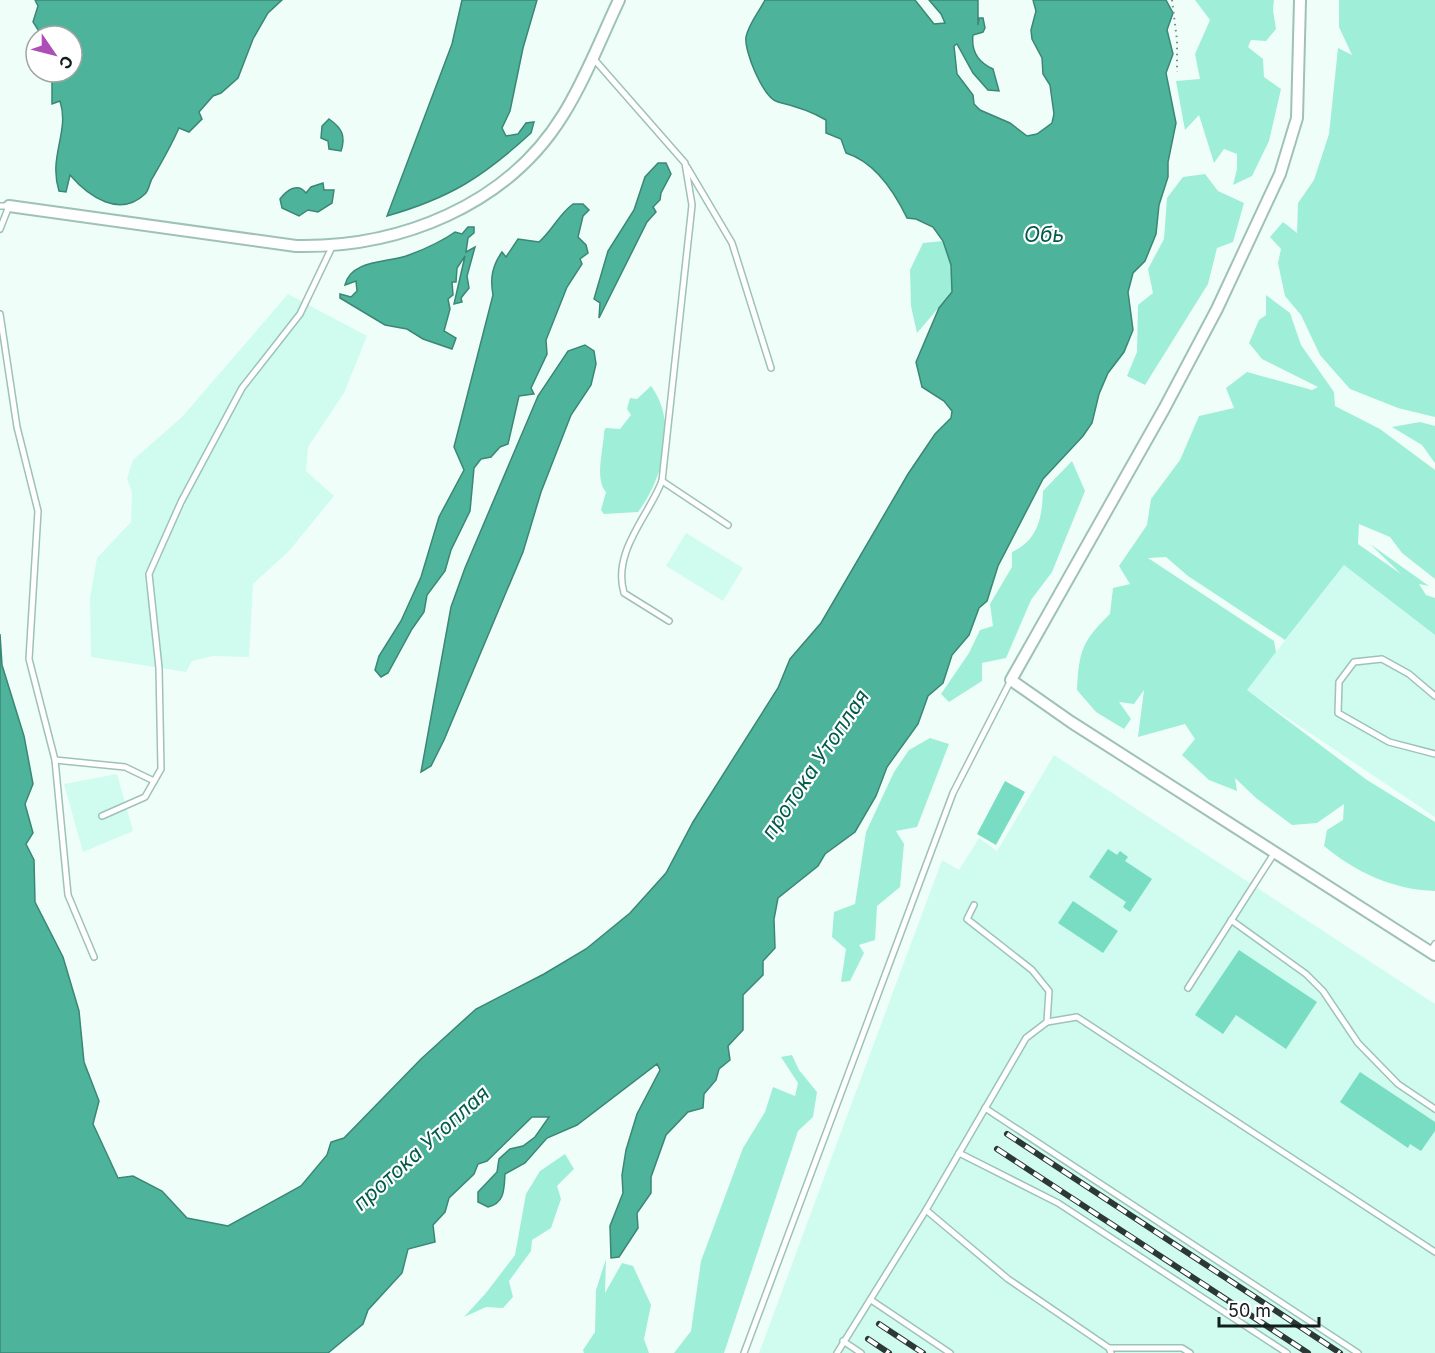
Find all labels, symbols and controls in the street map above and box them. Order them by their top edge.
north arrow [24,24,84,84]
text: С [55,52,78,73]
water label: Обь [1024,222,1064,247]
water label: протока Утоплая [756,685,874,843]
water label: протока Утоплая [348,1080,494,1216]
scale bar [1219,1290,1320,1328]
text: 50 m [1228,1300,1271,1321]

